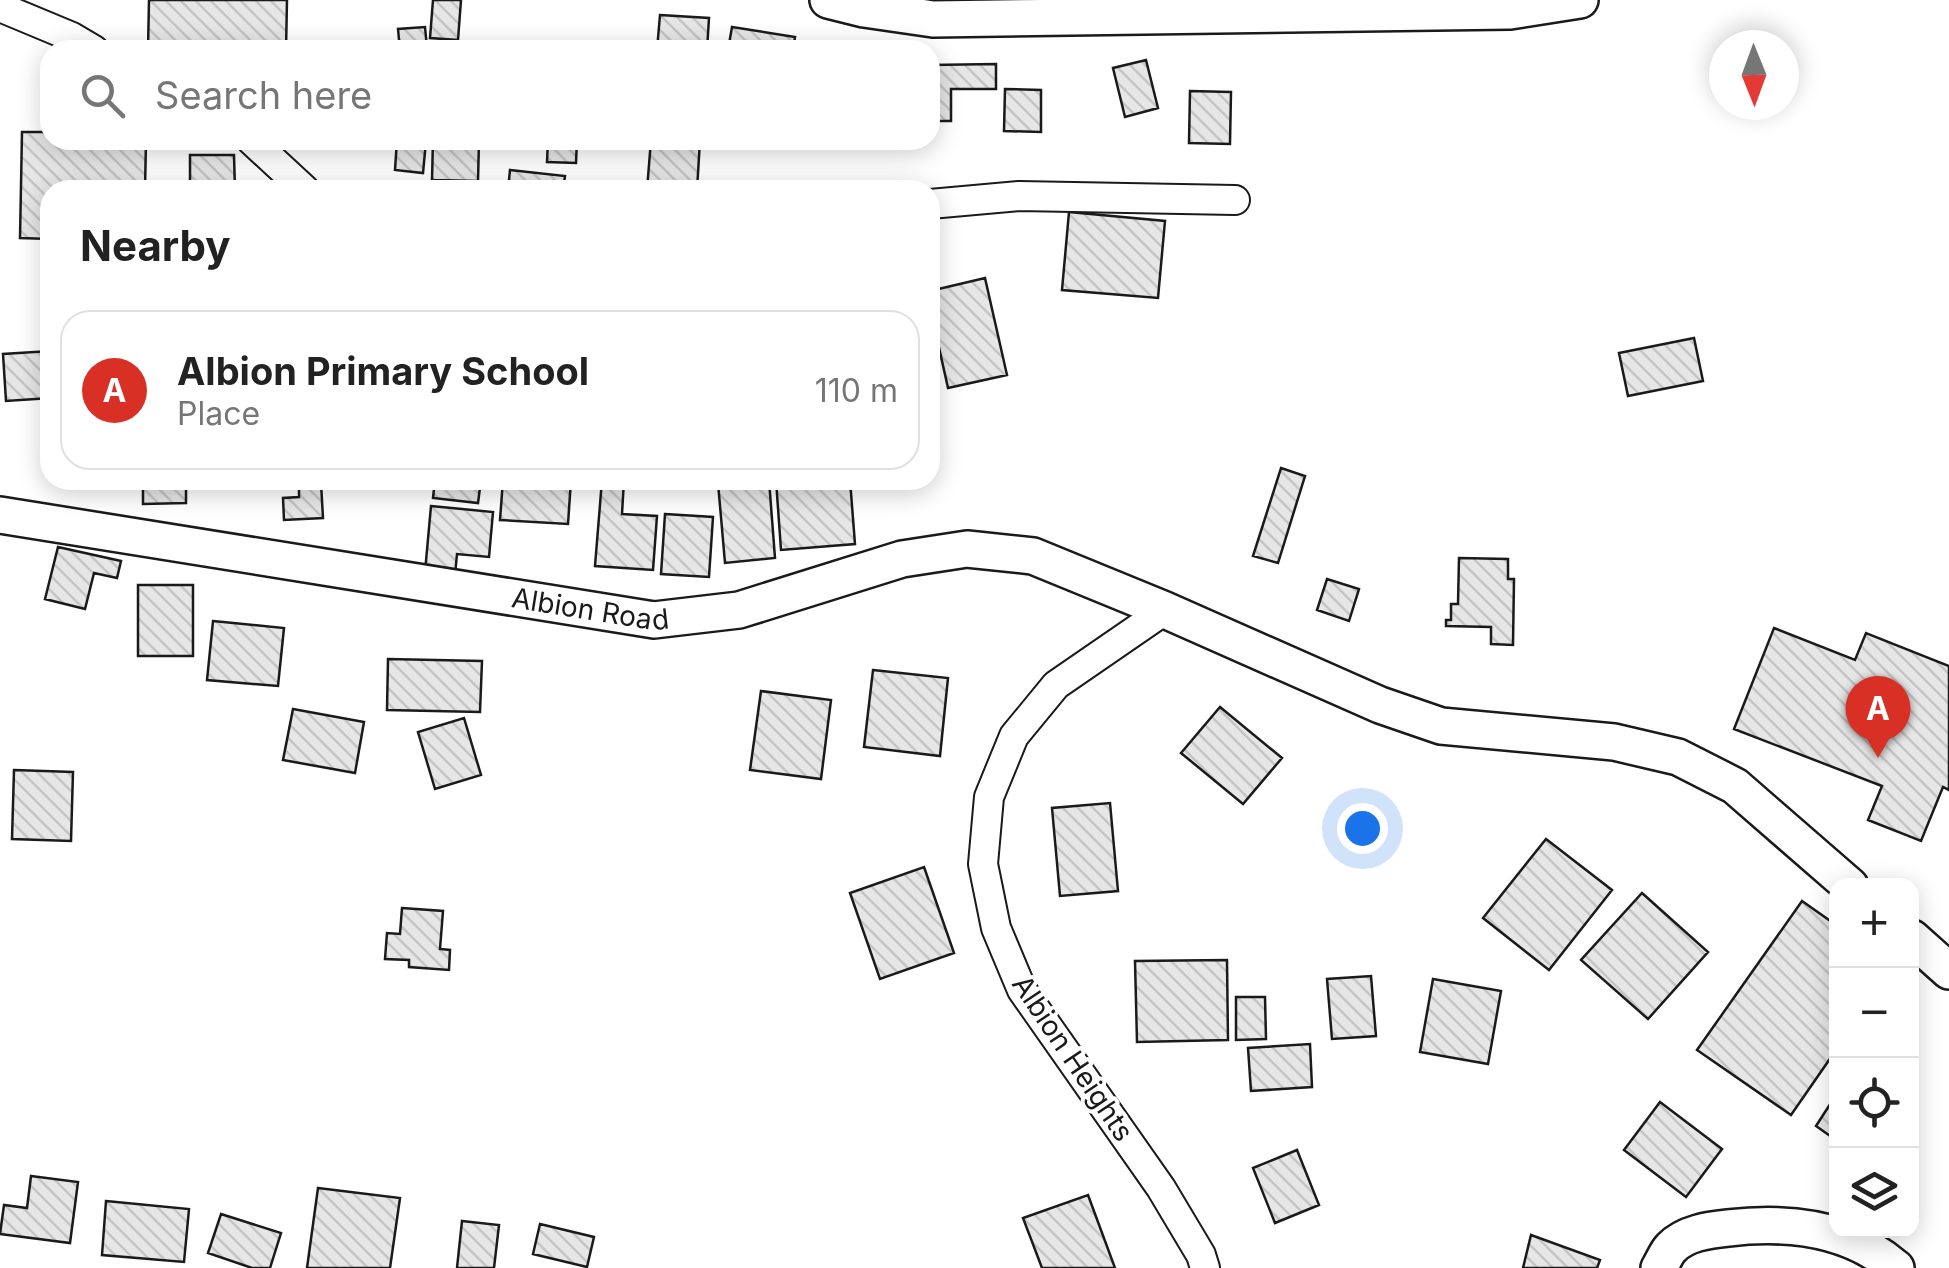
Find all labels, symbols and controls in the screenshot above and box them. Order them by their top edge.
north arrow [1709,30,1799,120]
search box [40,40,940,150]
icon: search [75,68,130,123]
text: Search here [155,72,372,118]
text: Nearby [80,220,231,271]
text: Albion Primary School [177,348,589,394]
text: A [103,371,126,410]
text: 110 m [815,371,898,410]
text: Place [177,394,260,433]
street label: Albion Road [509,580,671,637]
pin: A [1846,676,1910,758]
your location [1337,803,1388,854]
map controls [1829,878,1919,1238]
button: + [1829,878,1919,968]
button: − [1829,968,1919,1058]
street label: Albion Heights [1005,969,1141,1147]
button: locate [1829,1058,1919,1148]
button: layers [1829,1148,1919,1238]

